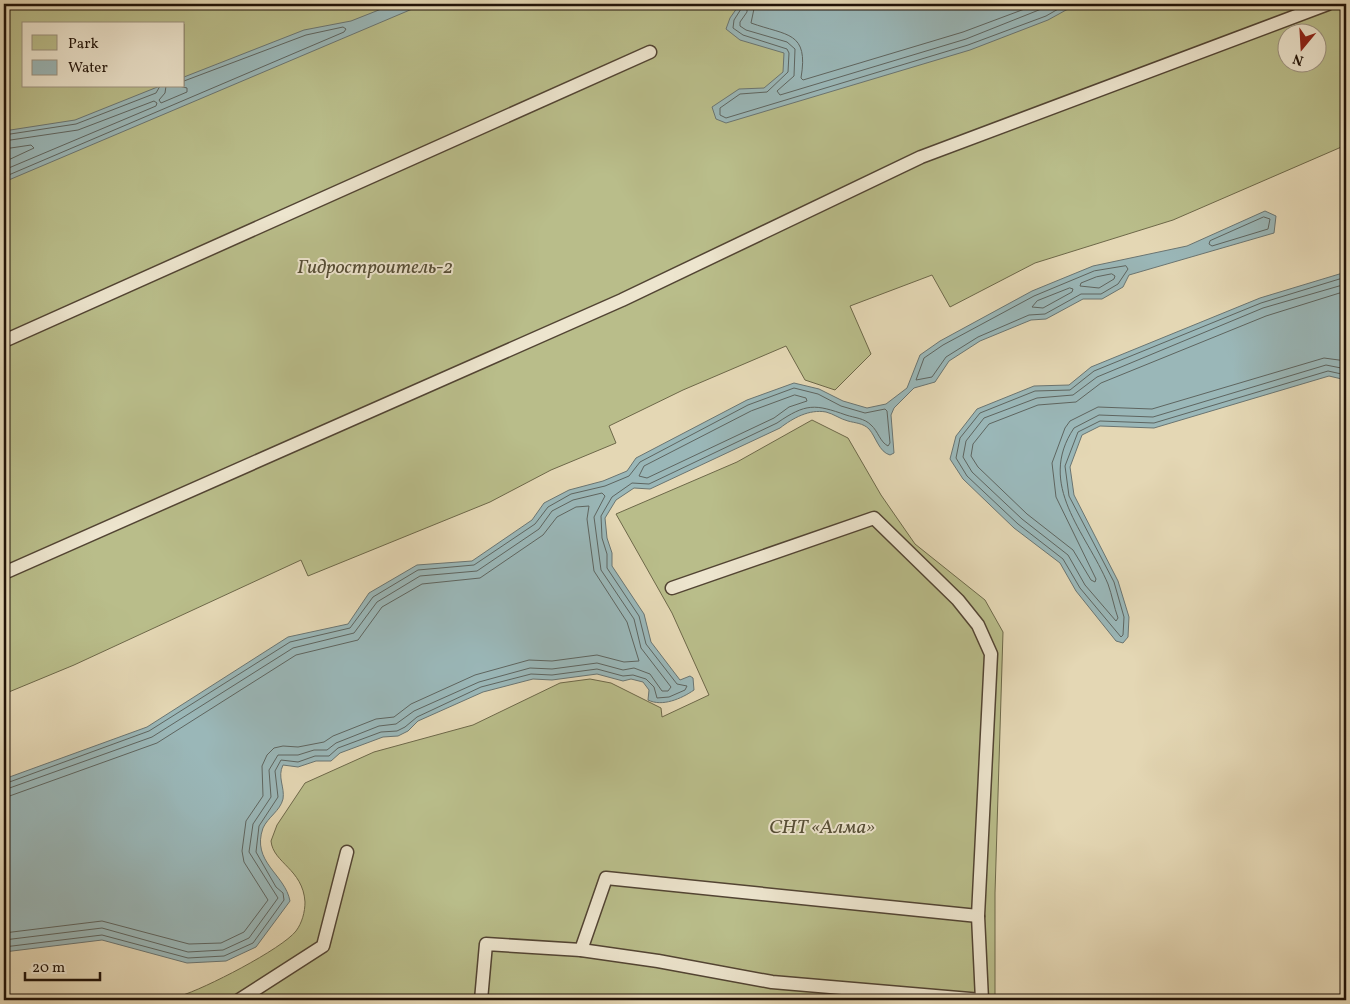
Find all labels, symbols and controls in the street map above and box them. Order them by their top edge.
legend [22,22,185,88]
north arrow [1278,22,1328,72]
text: Park [68,34,99,55]
text: N [1291,48,1306,70]
text: Water [68,58,108,79]
park label: Гидростроитель-2 [297,254,453,282]
park label: СНТ «Алма» [769,814,875,842]
scale bar [25,949,100,981]
text: 20 m [32,958,65,979]

